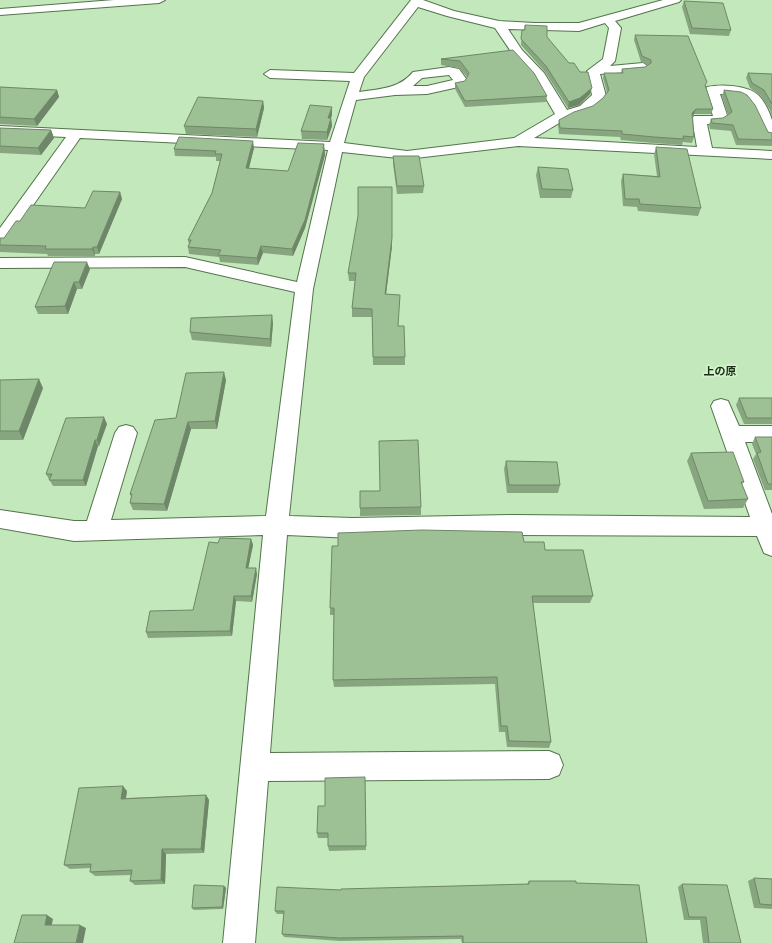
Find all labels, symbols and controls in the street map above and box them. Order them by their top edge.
district label: 上の原 [704,365,737,378]

